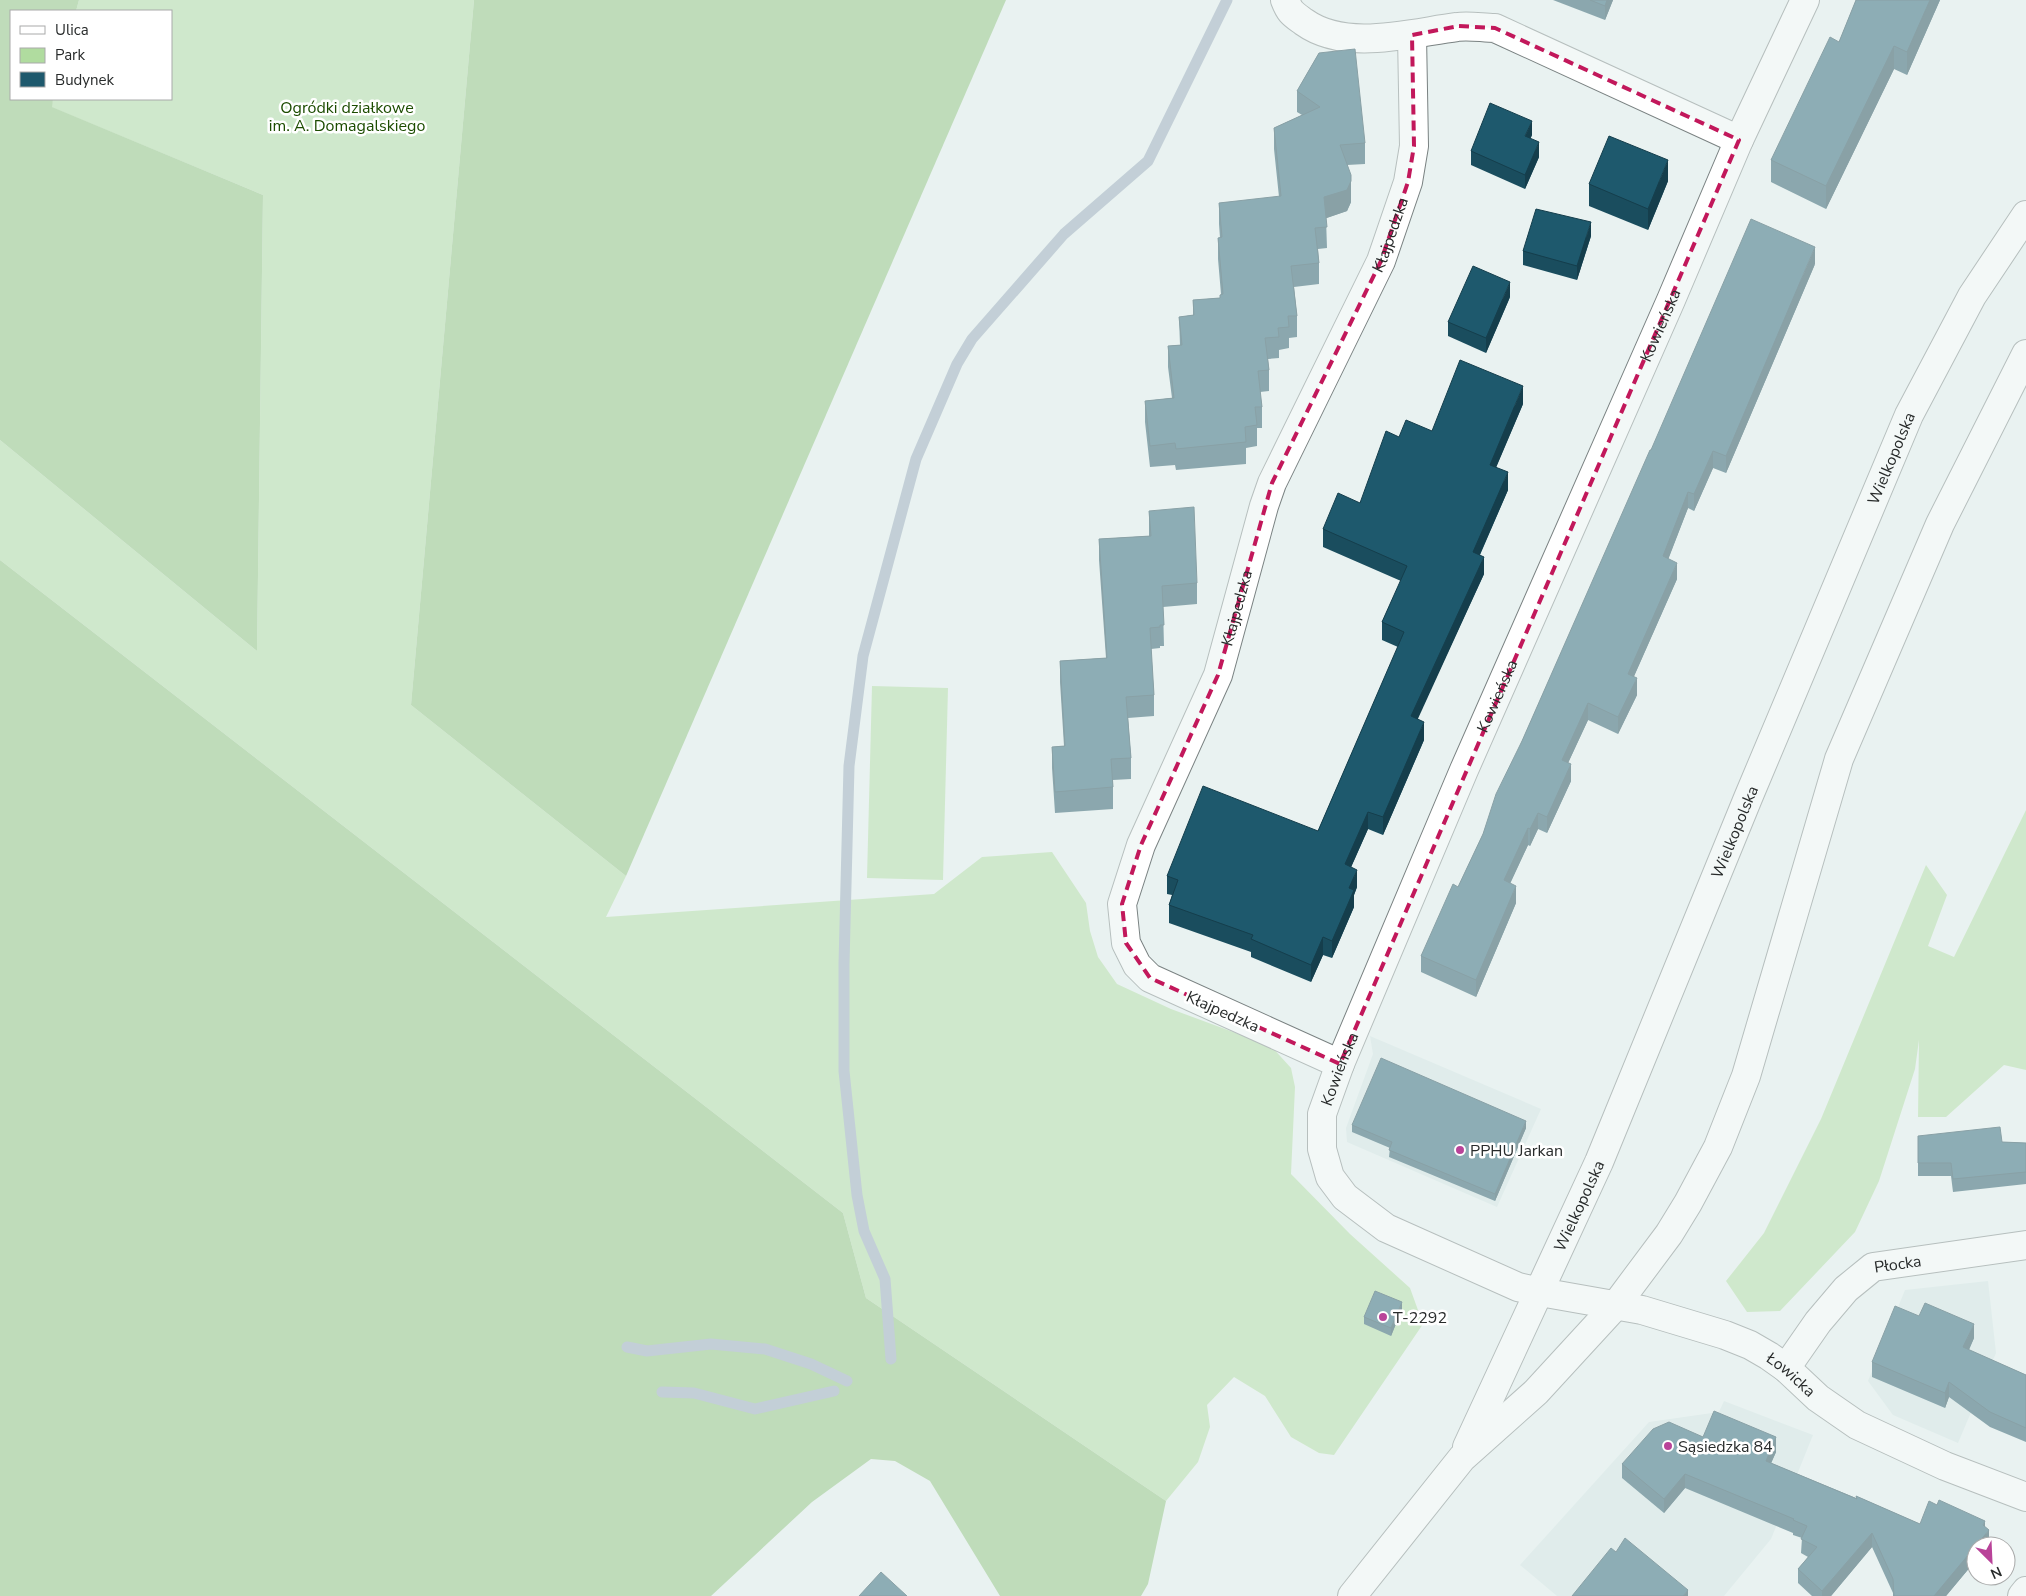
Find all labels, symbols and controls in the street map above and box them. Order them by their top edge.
legend [10,10,172,100]
text: Ulica [55,20,89,40]
text: Park [55,45,85,65]
text: Budynek [55,70,115,90]
park label: Ogródki działkowe im. A. Domagalskiego [269,97,425,137]
street label: Kłajpedzka [1367,195,1414,276]
street label: Kowieńska [1635,286,1686,365]
street label: Wielkopolska [1863,409,1921,508]
street label: Kłajpedzka [1216,568,1258,649]
street label: Kowieńska [1472,656,1523,736]
street label: Wielkopolska [1706,782,1764,882]
street label: Kłajpedzka [1183,986,1263,1038]
street label: Kowieńska [1316,1029,1364,1109]
place label: PPHU Jarkan [1470,1140,1563,1162]
marker: PPHU Jarkan [1454,1144,1466,1156]
street label: Wielkopolska [1549,1157,1610,1255]
street label: Płocka [1873,1250,1923,1279]
place label: T-2292 [1393,1307,1447,1329]
marker: T-2292 [1377,1311,1389,1323]
street label: Łowicka [1761,1347,1820,1402]
place label: Sąsiedzka 84 [1678,1436,1773,1458]
marker: Sąsiedzka 84 [1662,1440,1674,1452]
north arrow [1966,1536,2016,1586]
text: N [1987,1562,2005,1583]

